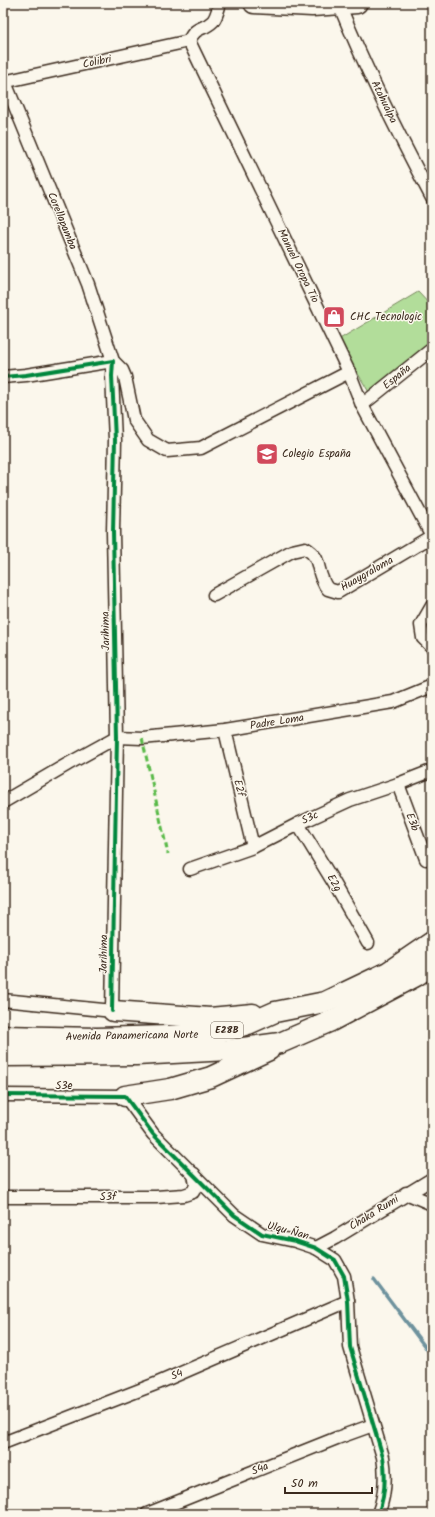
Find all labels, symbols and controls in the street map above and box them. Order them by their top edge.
street label: Colibri [81,50,113,74]
street label: Atahualpa [366,78,402,126]
street label: Corellapamba [42,189,82,253]
street label: Manuel Oropa Tio [272,226,324,306]
shop icon: CHC Tecnologic [321,304,347,330]
place label: CHC Tecnologic [350,308,422,326]
street label: España [379,360,415,394]
school or university icon: Colegio España [254,441,280,467]
place label: Colegio España [282,445,351,463]
street label: Huaygraloma [337,552,397,596]
street label: Jarihima [97,611,115,651]
street label: Padre Loma [249,709,305,735]
street label: E2f [228,778,250,800]
street label: S3c [298,806,322,830]
street label: E3b [400,810,424,834]
street label: E2g [322,871,346,895]
street label: Jarihima [95,934,113,974]
road number: E28B [211,1022,243,1038]
street label: Avenida Panamericana Norte [66,1026,199,1046]
street label: S3e [55,1077,73,1095]
street label: S3f [100,1188,118,1206]
street label: Chaka Rumi [346,1190,403,1235]
street label: Ulqu Ñan [265,1217,311,1245]
street label: S4 [168,1364,186,1386]
street label: S4a [249,1457,271,1481]
scale bar [285,1469,372,1495]
text: 50 m [291,1474,318,1493]

